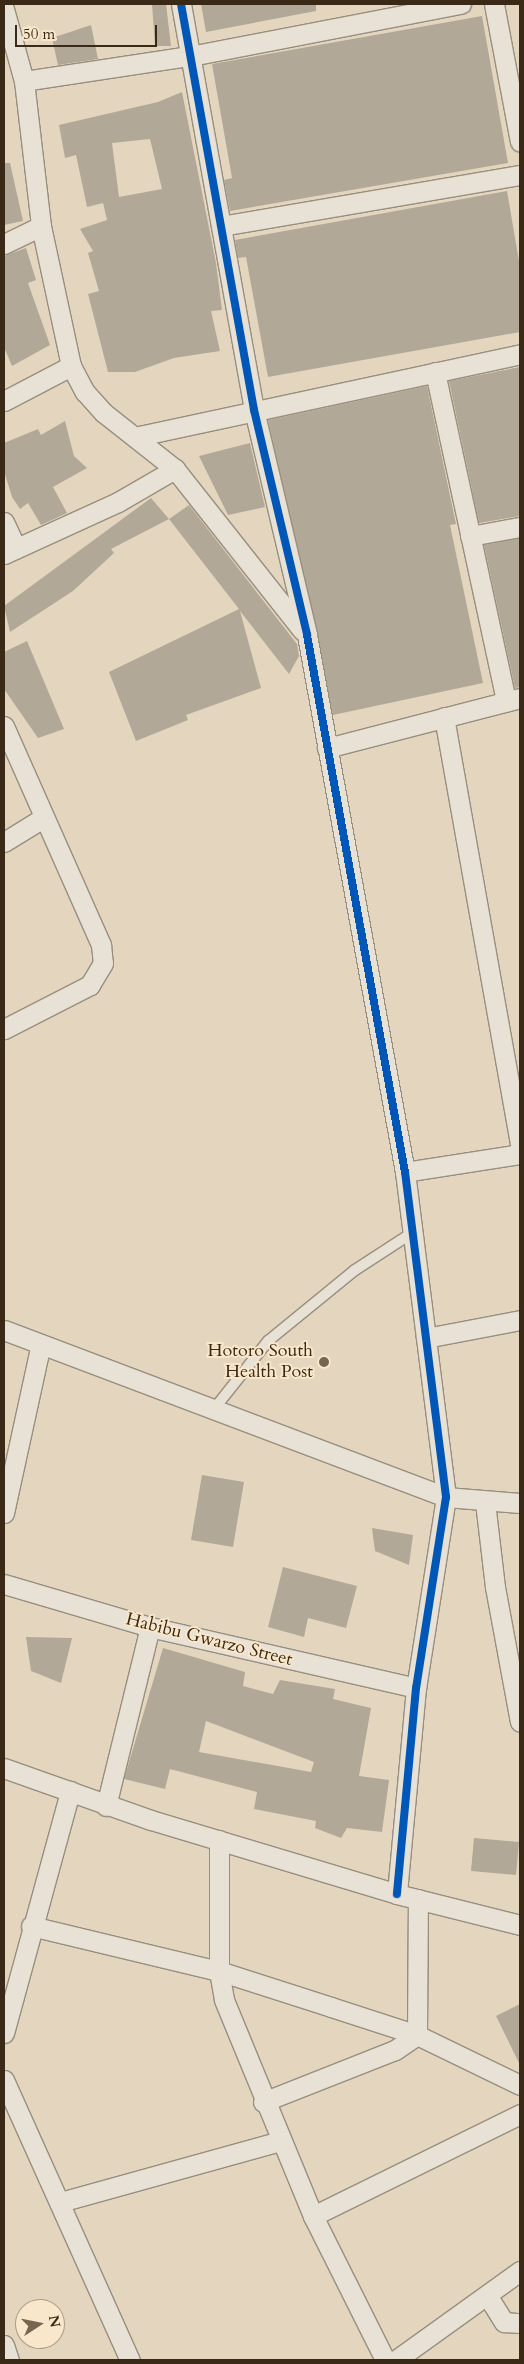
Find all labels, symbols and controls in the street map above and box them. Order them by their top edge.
scale bar [18,15,160,47]
text: 50 m [23,24,55,44]
place label: Hotoro South Health Post [207,1341,313,1384]
marker: Hotoro South Health Post [317,1355,331,1369]
street label: Habibu Gwarzo Street [123,1609,295,1671]
north arrow [15,2299,65,2349]
text: N [44,2313,65,2329]

